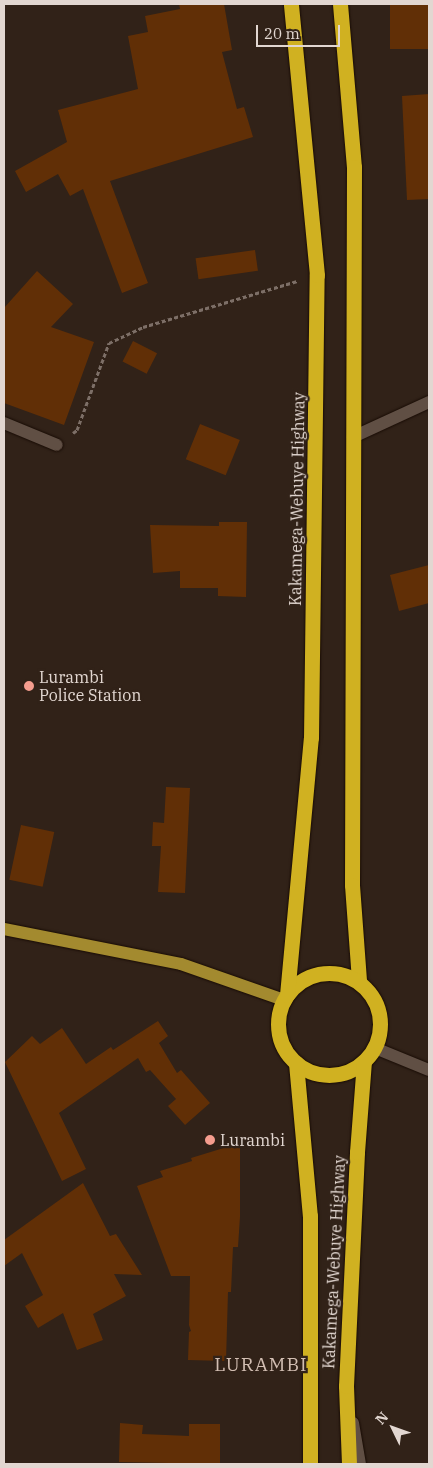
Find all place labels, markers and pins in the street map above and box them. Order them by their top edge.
place label: Lurambi Police Station [39,667,141,705]
marker: Lurambi Police Station [23,680,35,692]
place label: Lurambi [220,1130,285,1150]
marker: Lurambi [204,1134,216,1146]

